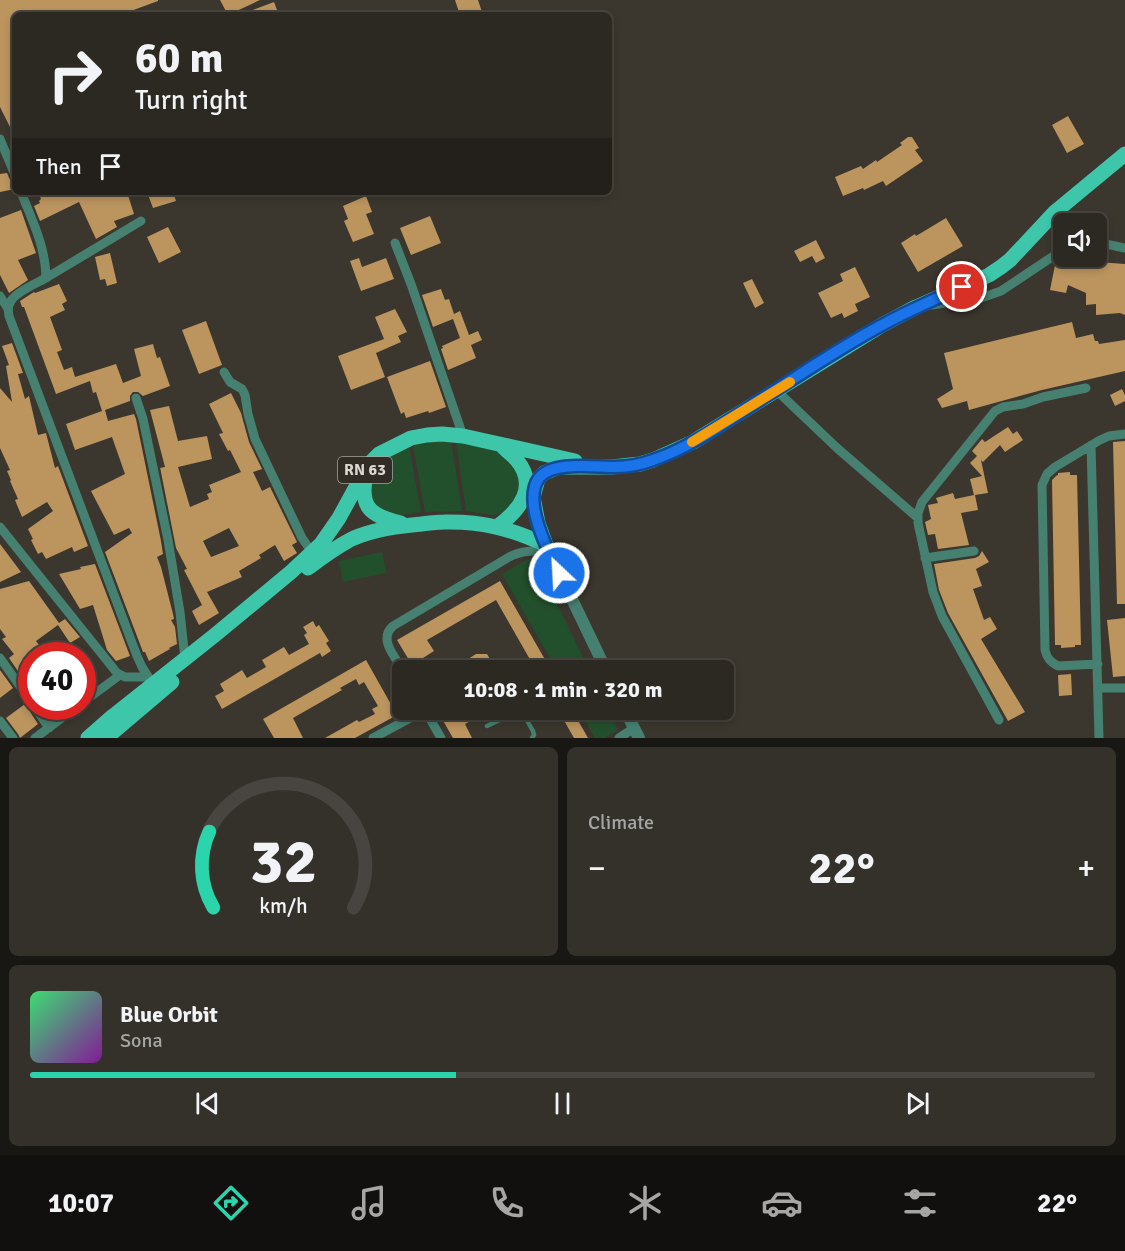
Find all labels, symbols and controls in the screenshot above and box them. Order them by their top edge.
text: 60 m [135,33,224,84]
icon: right [36,36,114,114]
text: Turn right [135,84,248,117]
icon: arrive [94,150,127,183]
text: Then [36,153,82,180]
map controls [1053,213,1107,267]
button: sound [1053,213,1107,267]
pin [936,261,987,312]
icon: arrive [945,270,978,303]
road number: RN 63 [338,457,392,483]
position arrow [527,541,591,605]
speed limit sign: 40 [18,642,96,720]
text: 10:08 · 1 min · 320 m [463,676,663,703]
text: Climate [588,810,654,835]
text: 32 [250,823,317,900]
text: 22° [808,841,875,896]
text: − [588,848,606,889]
text: + [1077,848,1095,889]
text: km/h [259,894,308,920]
text: Blue Orbit [120,1001,218,1028]
text: Sona [120,1028,163,1053]
icon: previous [191,1087,224,1120]
icon: pause [546,1087,579,1120]
icon: next [901,1087,934,1120]
icon: directions [210,1182,252,1224]
icon: music [348,1182,390,1224]
icon: phone [486,1182,528,1224]
icon: climate [624,1182,666,1224]
icon: car [761,1182,803,1224]
icon: filters [899,1182,941,1224]
text: 10:07 [48,1187,114,1220]
text: 22° [1037,1187,1077,1220]

